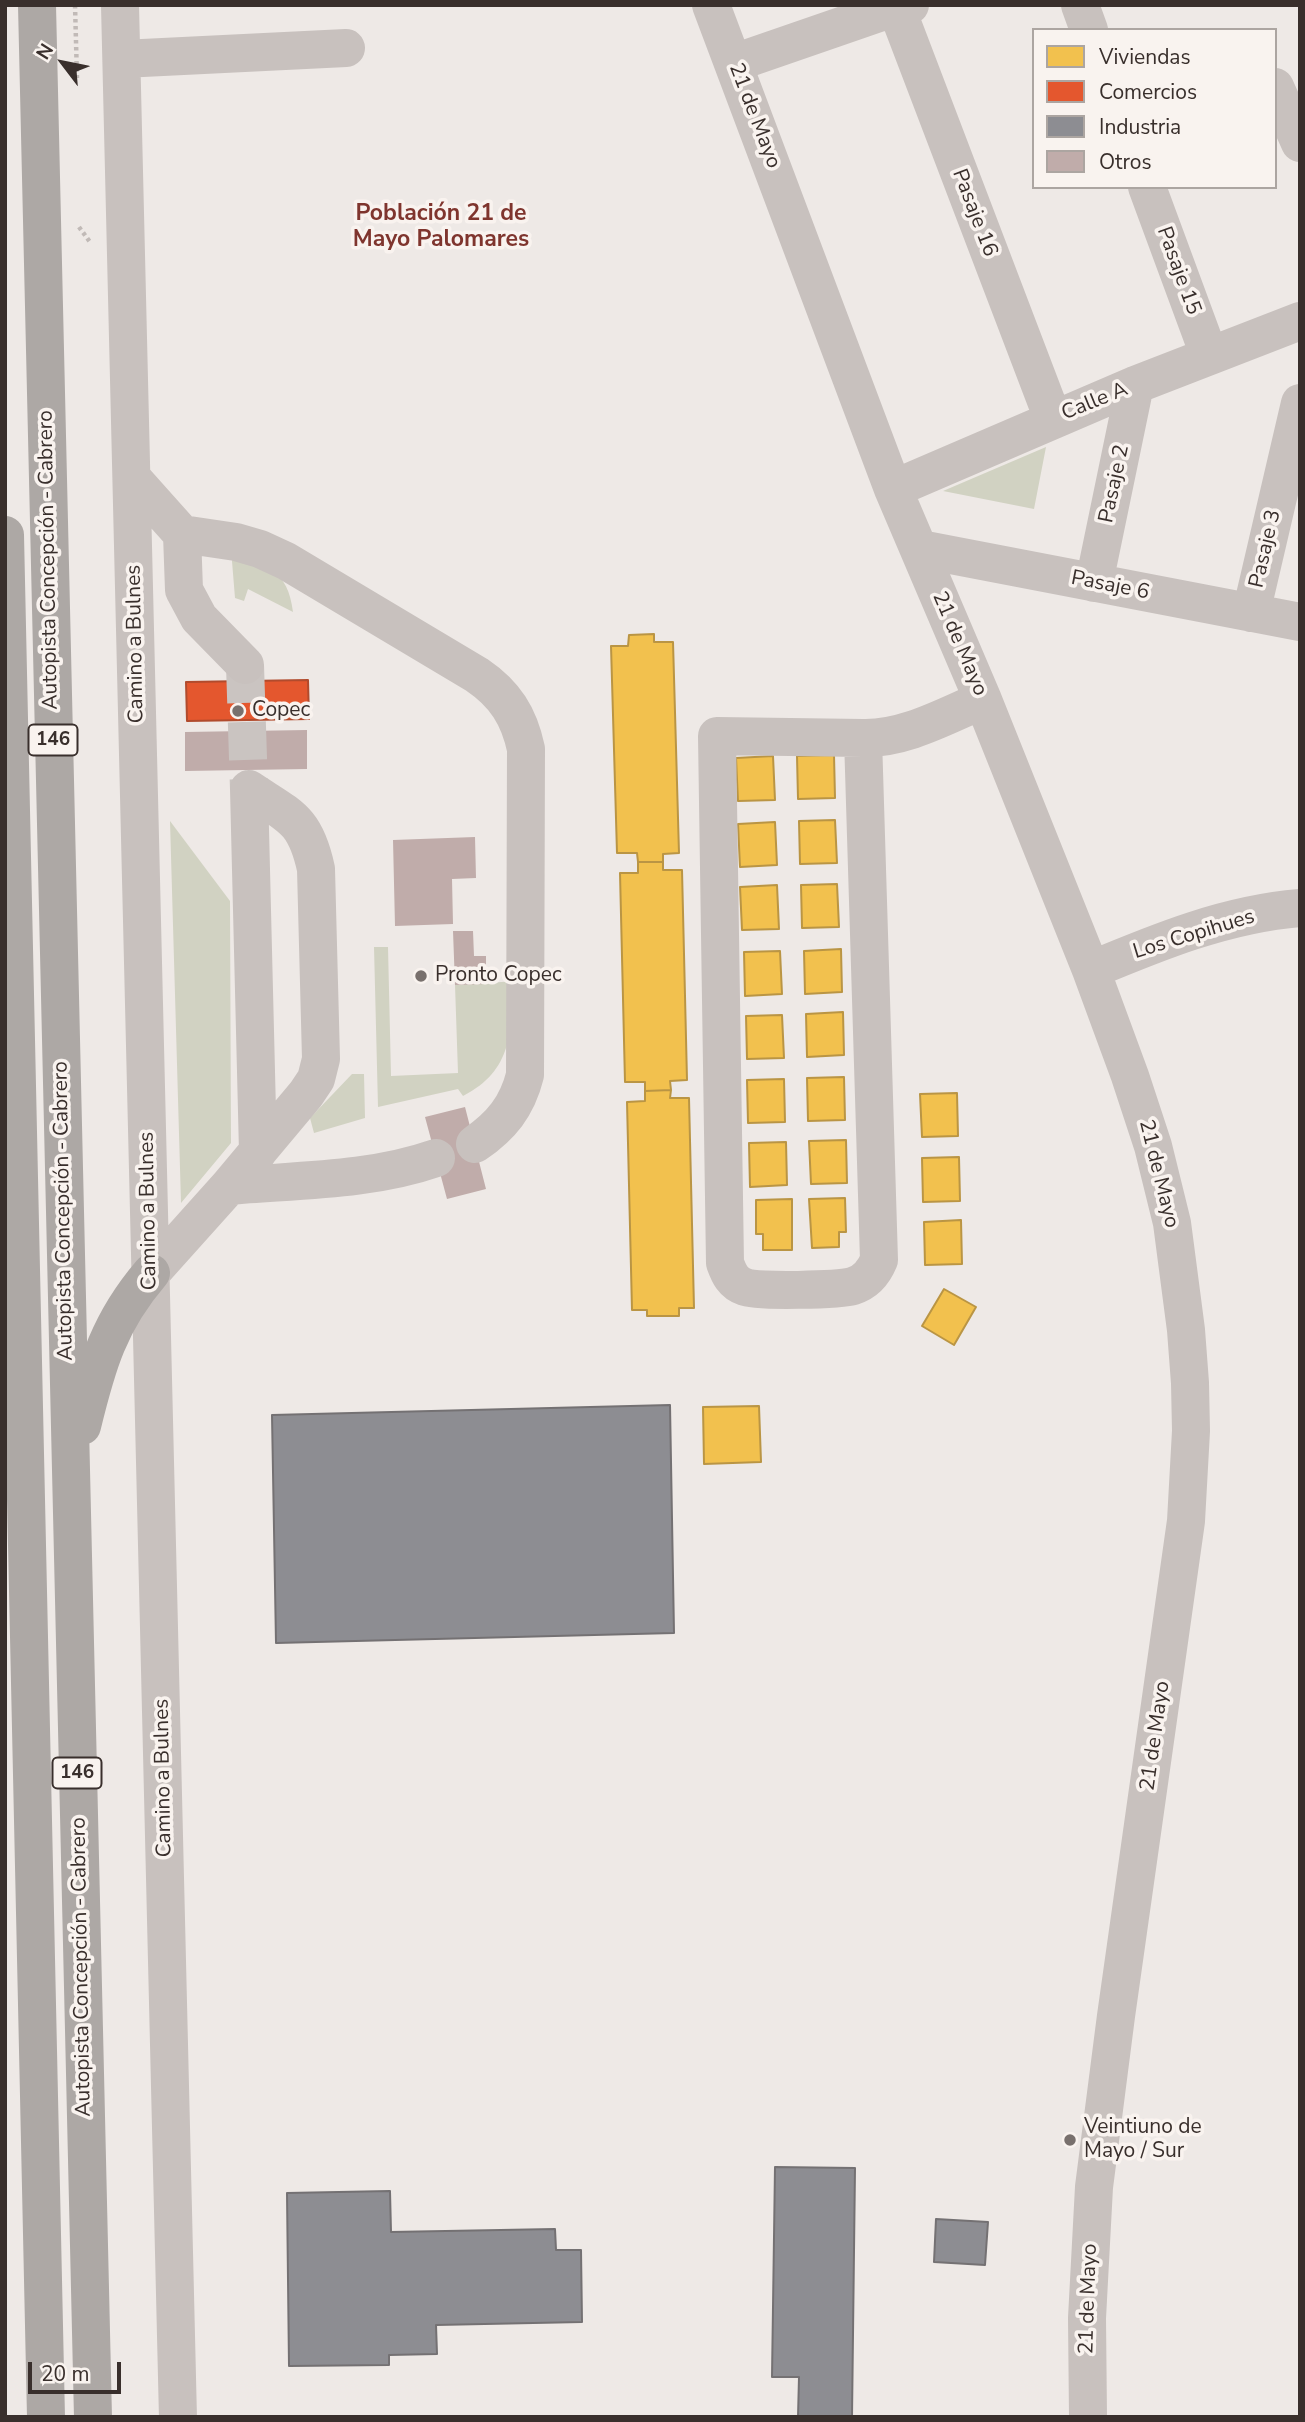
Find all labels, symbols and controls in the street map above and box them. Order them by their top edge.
north arrow [28,28,98,98]
legend [1032,28,1277,189]
text: N [30,39,60,65]
text: Viviendas [1099,43,1191,71]
street label: 21 de Mayo [722,60,786,172]
text: Comercios [1099,78,1197,106]
text: Industria [1099,113,1181,141]
text: Otros [1099,148,1152,176]
street label: Pasaje 16 [946,166,1002,260]
district label: Población 21 de Mayo Palomares [353,200,529,254]
street label: Pasaje 15 [1150,224,1206,318]
street label: Calle A [1058,377,1132,427]
street label: Autopista Concepción - Cabrero [34,410,64,710]
street label: Pasaje 2 [1094,443,1136,525]
street label: Pasaje 3 [1245,508,1287,590]
street label: Camino a Bulnes [122,564,150,724]
street label: Pasaje 6 [1069,566,1151,606]
street label: 21 de Mayo [926,588,992,700]
place label: Copec [252,698,310,724]
marker: Copec [230,703,246,719]
road number: 146 [28,724,78,755]
street label: Los Copihues [1130,905,1258,965]
place label: Pronto Copec [435,963,562,989]
marker: Pronto Copec [413,968,429,984]
street label: Autopista Concepción - Cabrero [49,1061,79,1361]
street label: 21 de Mayo [1132,1117,1184,1231]
street label: Camino a Bulnes [135,1131,163,1291]
street label: 21 de Mayo [1136,1679,1176,1793]
street label: Camino a Bulnes [150,1698,178,1858]
road number: 146 [52,1758,102,1788]
street label: Autopista Concepción - Cabrero [67,1817,97,2117]
place label: Veintiuno de Mayo / Sur [1084,2115,1202,2165]
marker: Veintiuno de Mayo / Sur [1062,2132,1078,2148]
street label: 21 de Mayo [1074,2243,1104,2355]
scale bar [32,2348,124,2392]
text: 20 m [41,2360,90,2388]

